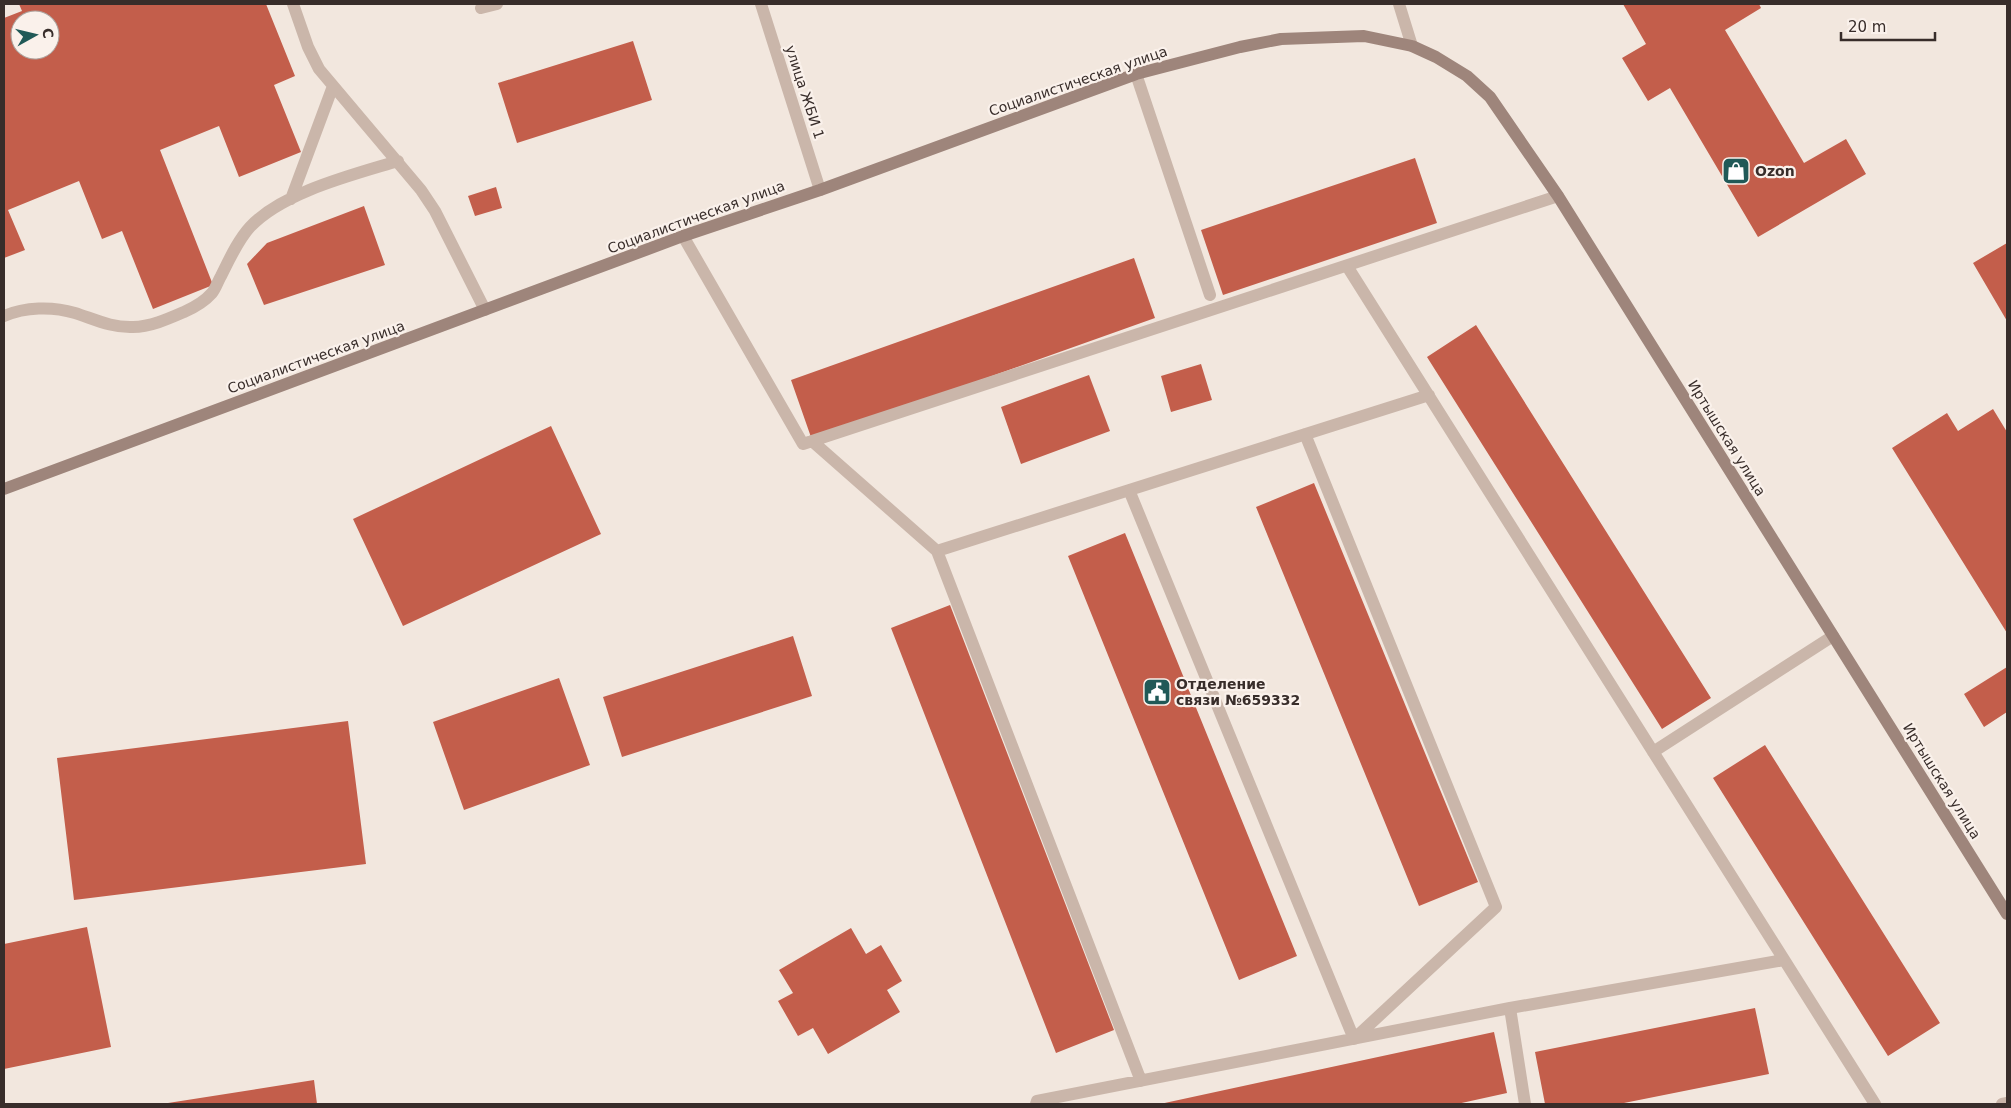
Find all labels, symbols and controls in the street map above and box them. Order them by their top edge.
north arrow [10,10,60,60]
scale bar [1841,10,1935,42]
text: 20 m [1848,18,1886,36]
text: С [39,27,57,39]
street label: улица ЖБИ 1 [782,43,828,141]
street label: Социалистическая улица [987,43,1169,119]
shop icon: Ozon [1721,156,1751,186]
place label: Ozon [1755,163,1795,179]
street label: Социалистическая улица [605,177,787,257]
street label: Социалистическая улица [225,317,407,397]
street label: Иртышская улица [1685,377,1769,499]
place label: Отделение связи №659332 [1176,676,1300,708]
public building icon: Отделение связи №659332 [1142,677,1172,707]
street label: Иртышская улица [1900,720,1984,842]

